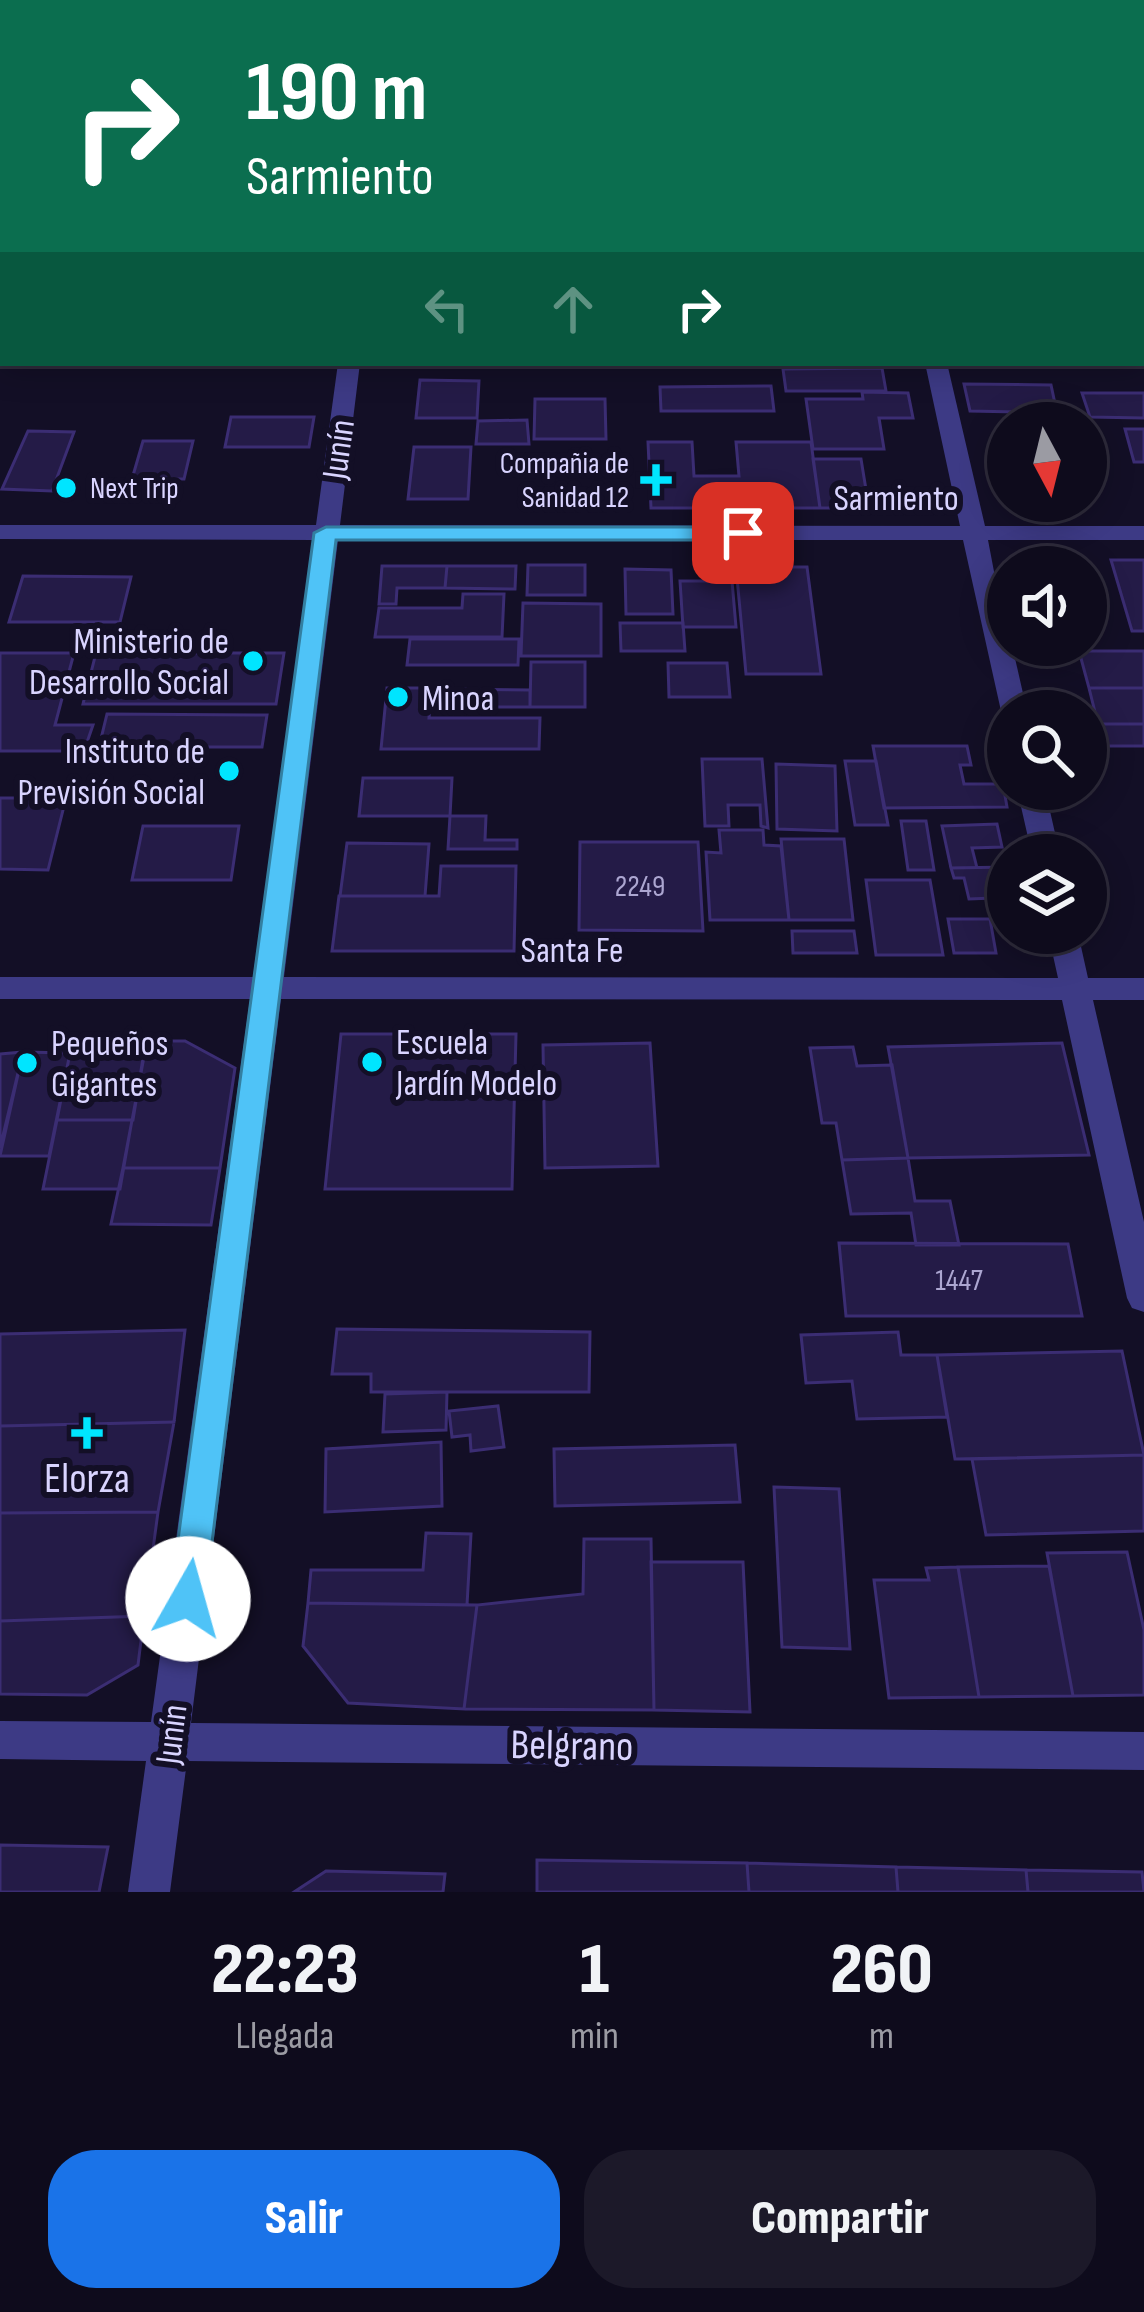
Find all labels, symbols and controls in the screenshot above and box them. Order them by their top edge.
text: 190 m [246,43,428,144]
icon: right [48,48,204,204]
text: Sarmiento [246,145,434,210]
icon: left [414,276,480,342]
icon: ahead [540,276,606,342]
icon: right [666,276,732,342]
north arrow [987,402,1107,522]
map controls [987,402,1107,954]
street label: Junín [314,417,365,483]
place label: Compañia de Sanidad 12 [500,446,629,516]
marker: Compañia de Sanidad 12 [640,464,672,496]
place label: Next Trip [90,471,179,507]
marker: Next Trip [53,475,79,501]
street label: Sarmiento [833,478,959,521]
pin [692,482,794,584]
icon: arrive [710,500,776,566]
button: sound [987,546,1107,666]
place label: Ministerio de Desarrollo Social [29,621,229,705]
marker: Ministerio de Desarrollo Social [240,648,266,674]
place label: Minoa [422,678,494,721]
marker: Minoa [385,684,411,710]
button: search [987,690,1107,810]
place label: Instituto de Previsión Social [18,731,205,815]
marker: Instituto de Previsión Social [216,758,242,784]
button: layers [987,834,1107,954]
house number: 2249 [615,869,665,905]
street label: Santa Fe [521,930,623,973]
place label: Escuela Jardín Modelo [395,1022,557,1106]
place label: Pequeños Gigantes [51,1023,168,1107]
marker: Escuela Jardín Modelo [359,1049,385,1075]
marker: Pequeños Gigantes [14,1050,40,1076]
house number: 1447 [935,1263,983,1299]
marker: Elorza [74,1420,100,1446]
place label: Elorza [44,1454,130,1505]
position arrow [125,1536,251,1662]
street label: Junín [147,1702,197,1768]
street label: Belgrano [510,1720,634,1773]
text: 22:23 [211,1927,359,2014]
text: 1 [580,1927,609,2014]
text: 260 [830,1927,933,2014]
text: Llegada [236,2013,334,2060]
text: min [570,2013,619,2060]
text: m [869,2013,894,2060]
button: Salir [48,2150,560,2288]
button: Compartir [584,2150,1096,2288]

